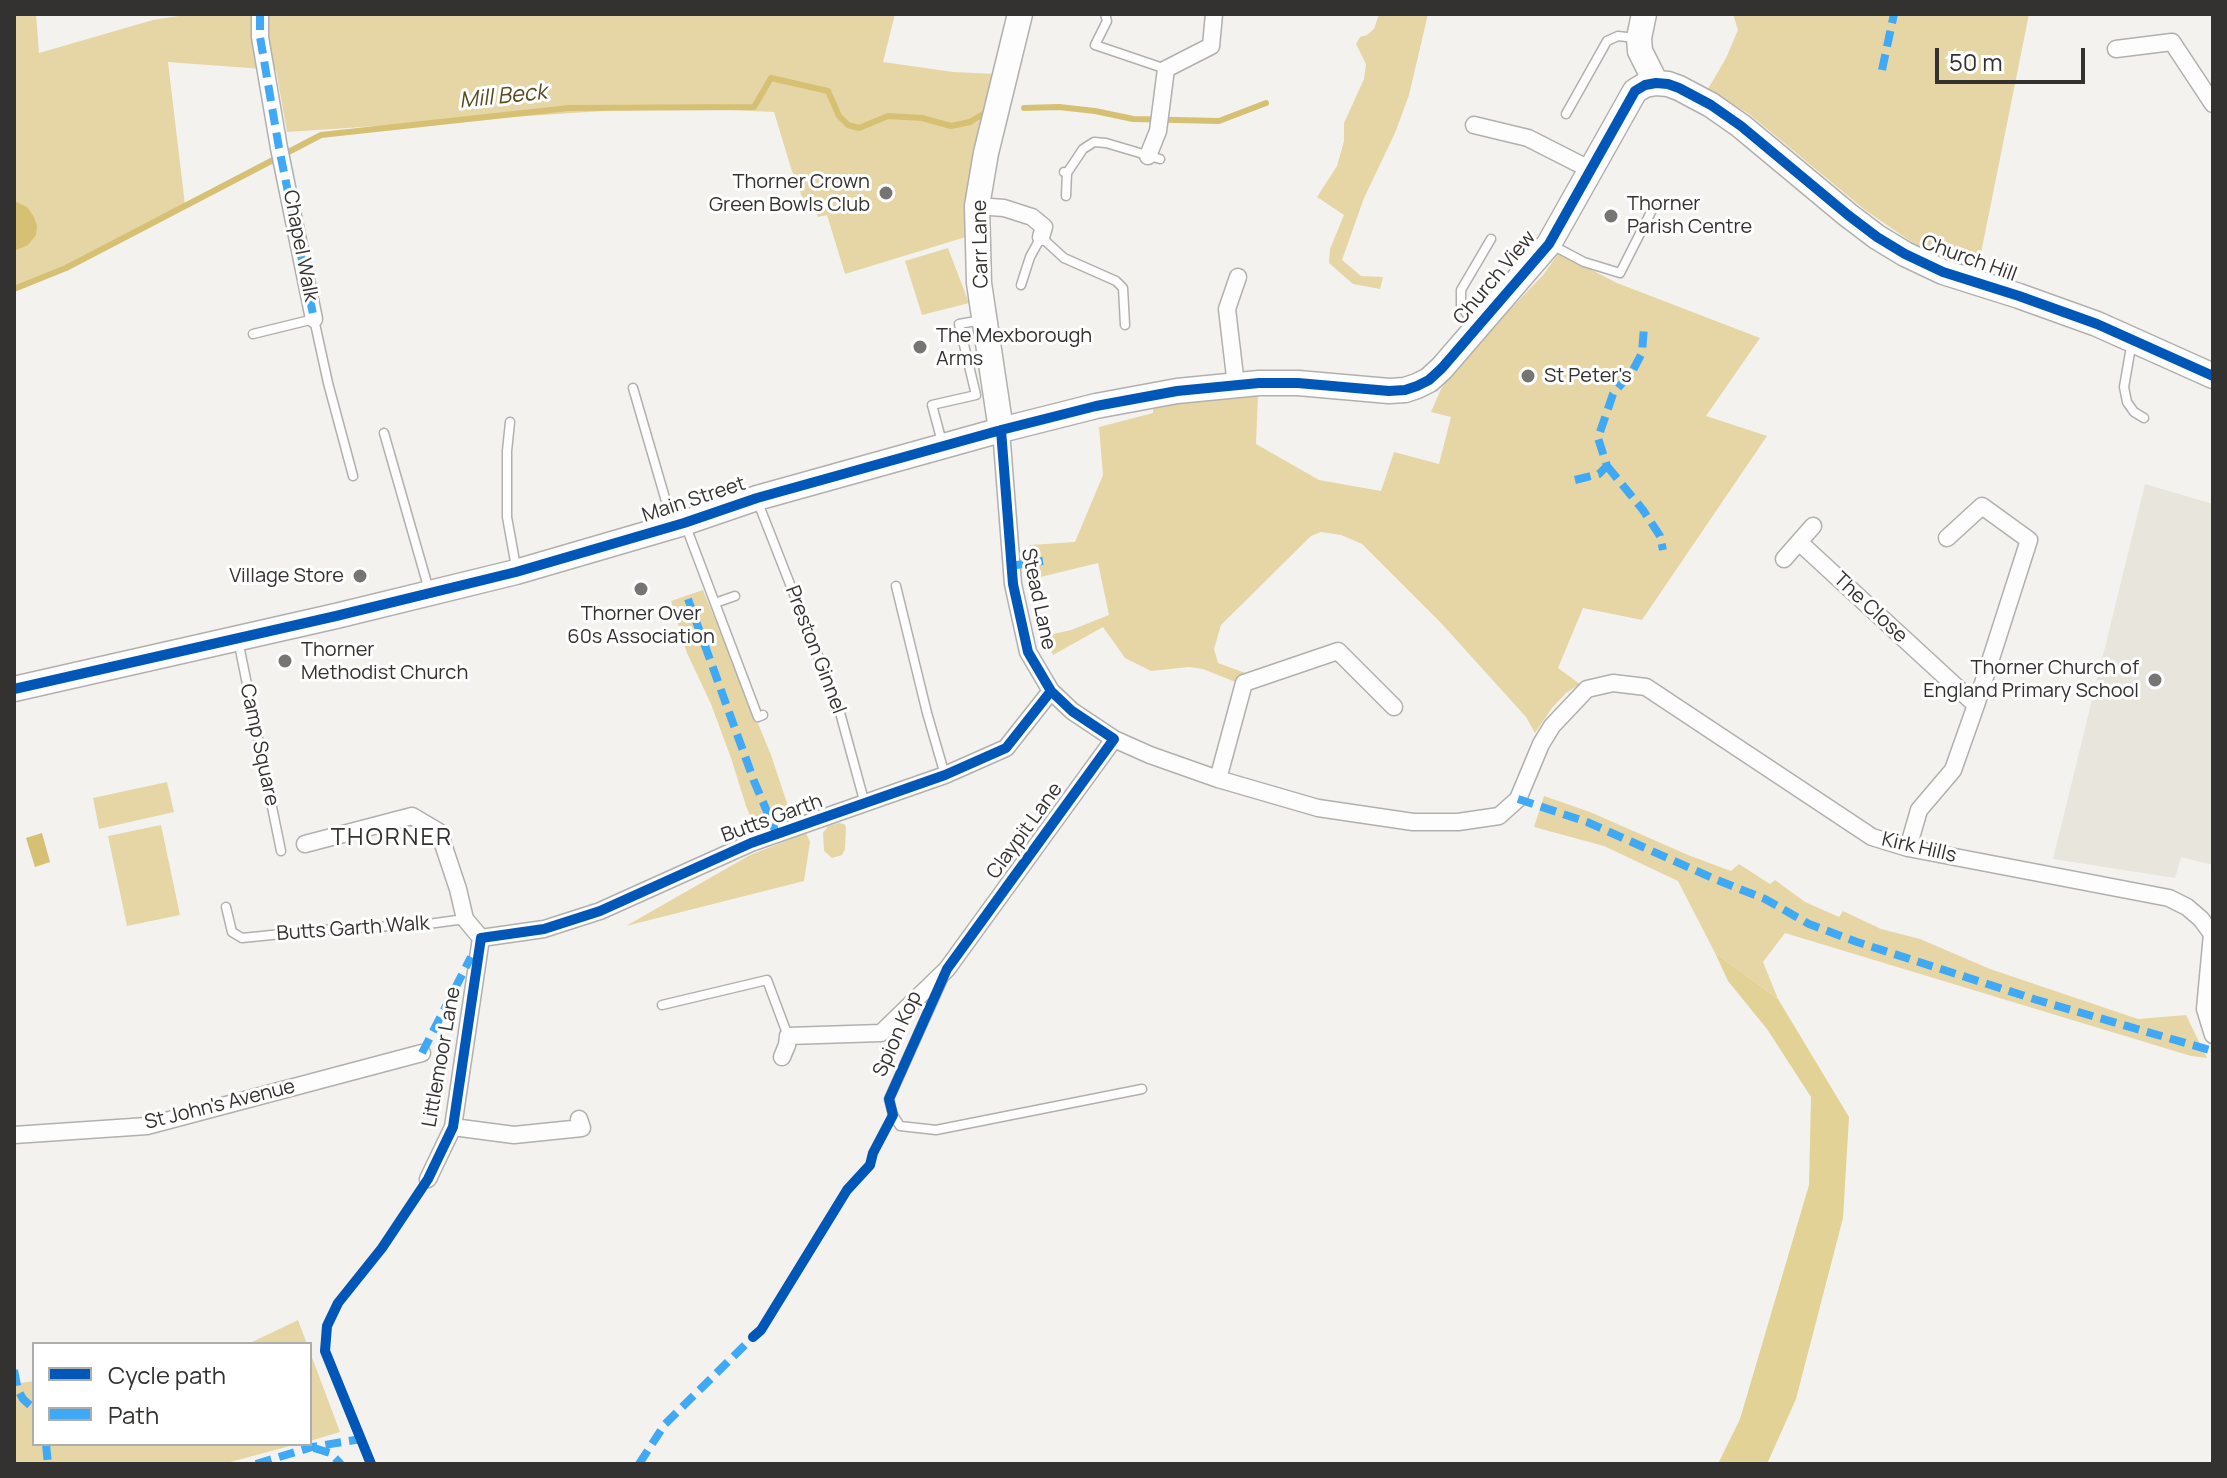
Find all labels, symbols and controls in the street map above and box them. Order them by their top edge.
scale bar [1939,32,2089,82]
text: 50 m [1949,45,2003,78]
water label: Mill Beck [458,79,548,115]
place label: Thorner Crown Green Bowls Club [709,170,870,217]
marker: Thorner Crown Green Bowls Club [877,184,895,202]
street label: Chapel Walk [277,188,323,304]
place label: Thorner Parish Centre [1627,192,1752,239]
street label: Carr Lane [968,199,994,289]
marker: Thorner Parish Centre [1602,207,1620,225]
street label: Church View [1449,226,1541,330]
street label: Church Hill [1918,231,2020,287]
place label: The Mexborough Arms [936,324,1092,371]
marker: The Mexborough Arms [911,338,929,356]
place label: St Peter's [1544,364,1632,388]
marker: St Peter's [1519,367,1537,385]
street label: Main Street [639,472,749,528]
street label: Stead Lane [1016,546,1060,652]
place label: Village Store [229,564,344,588]
marker: Village Store [351,567,369,585]
street label: The Close [1828,568,1912,648]
marker: Thorner Over 60s Association [632,580,650,598]
street label: Preston Ginnel [780,582,850,718]
place label: Thorner Over 60s Association [567,602,715,649]
place label: Thorner Methodist Church [301,638,468,685]
marker: Thorner Methodist Church [276,652,294,670]
place label: Thorner Church of England Primary School [1923,656,2139,703]
marker: Thorner Church of England Primary School [2146,671,2164,689]
street label: Camp Square [234,682,284,808]
street label: Claypit Lane [982,778,1068,884]
street label: Butts Garth [718,790,826,848]
district label: THORNER [331,824,453,852]
street label: Kirk Hills [1879,828,1959,868]
street label: Butts Garth Walk [276,912,430,946]
street label: Littlemoor Lane [418,985,466,1129]
street label: Spion Kop [868,987,928,1081]
street label: St John's Avenue [142,1075,298,1135]
legend [32,1342,312,1446]
text: Cycle path [108,1358,226,1391]
text: Path [108,1398,159,1431]

